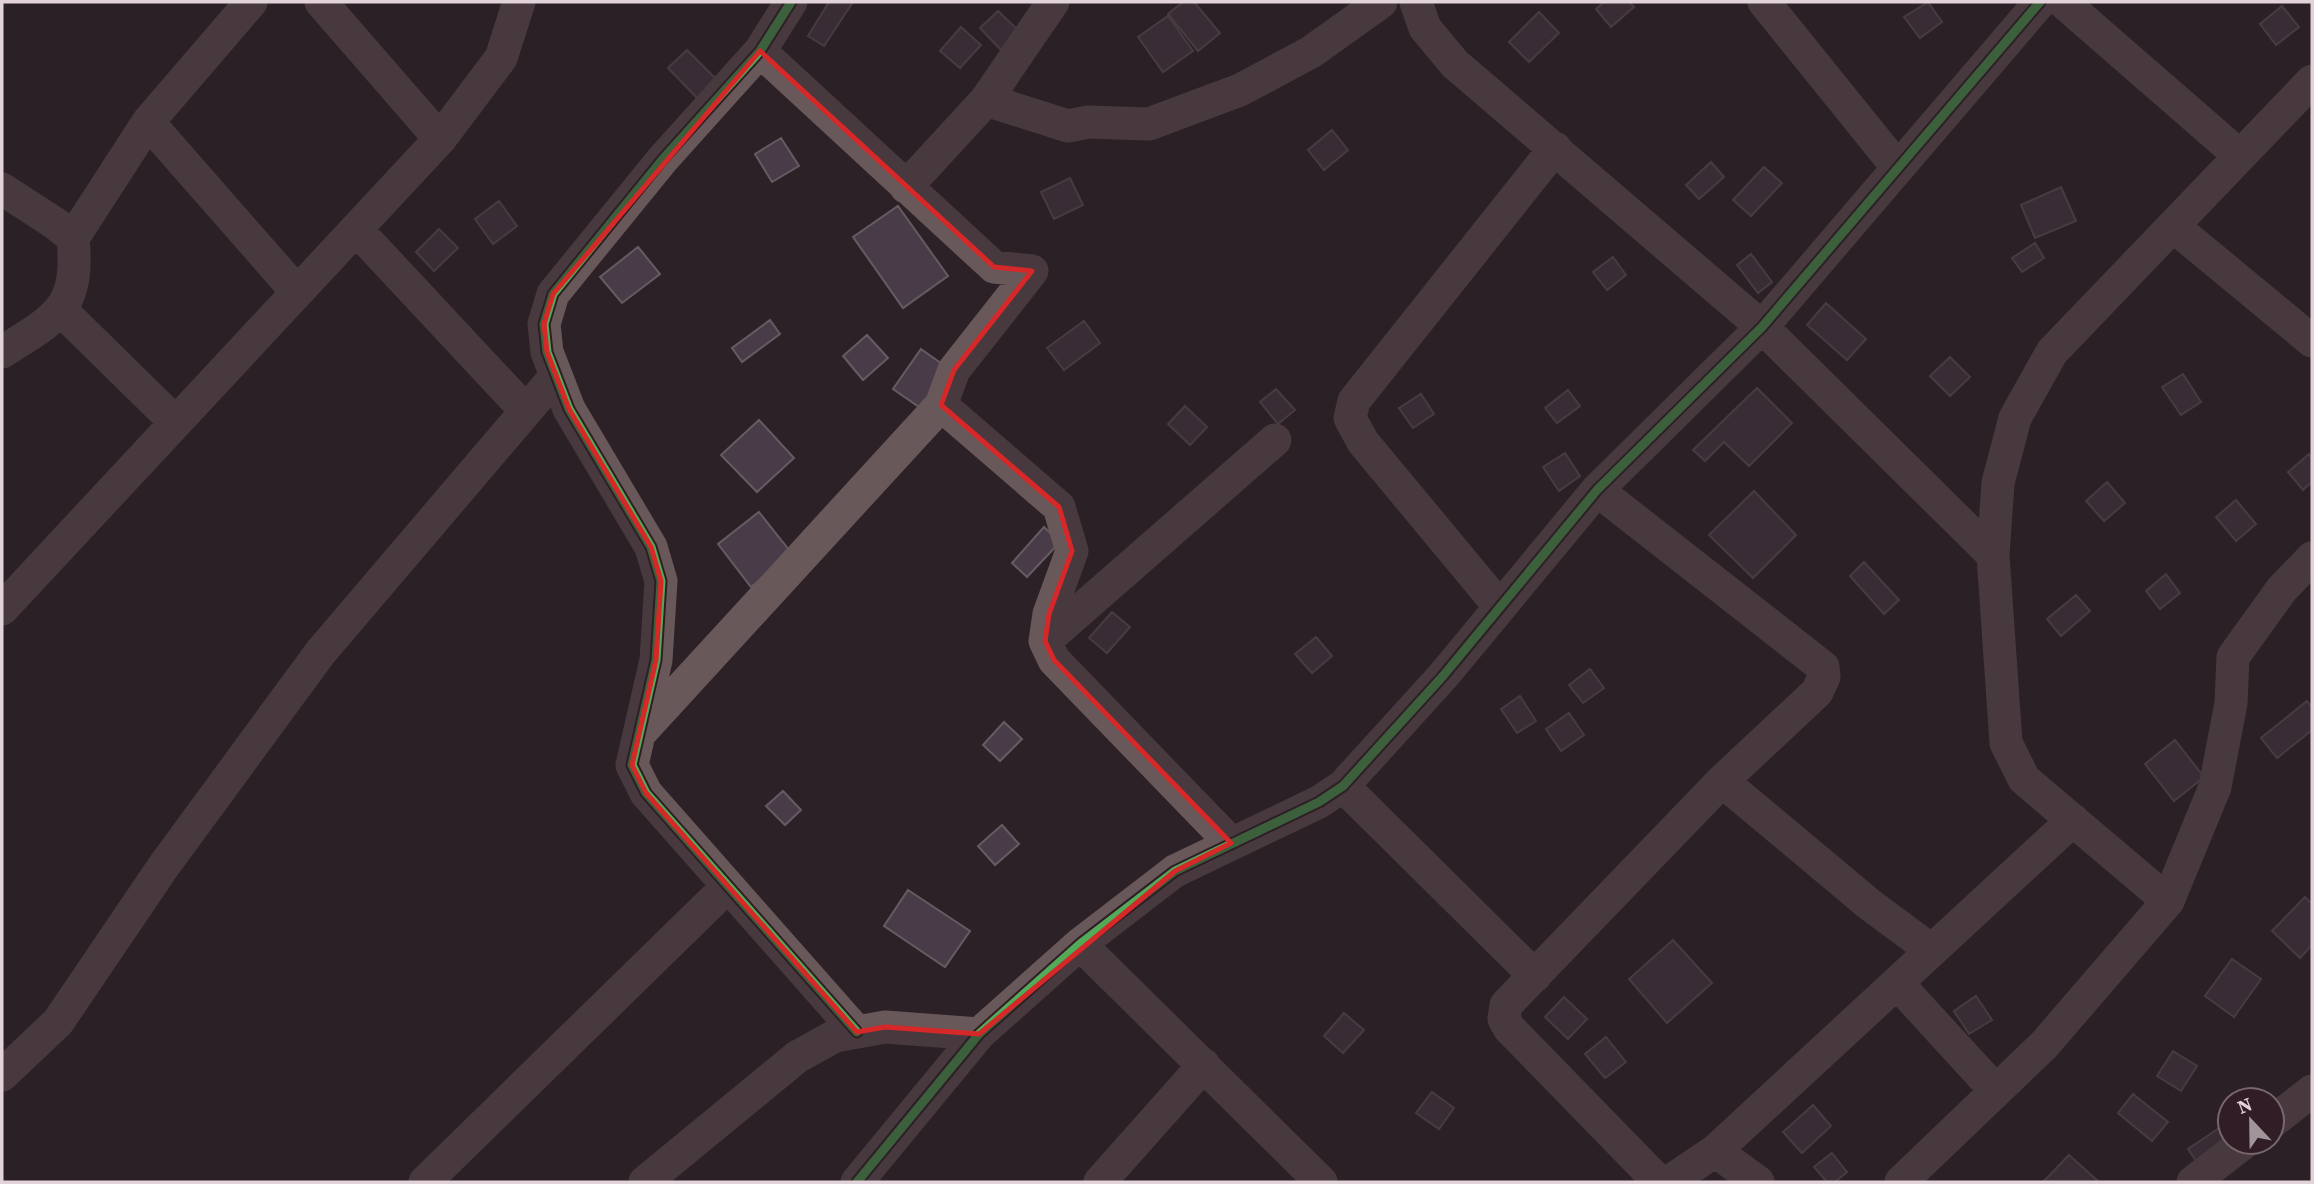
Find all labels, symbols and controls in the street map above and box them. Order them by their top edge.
north arrow [2216,1086,2286,1156]
text: N [2233,1091,2256,1120]

